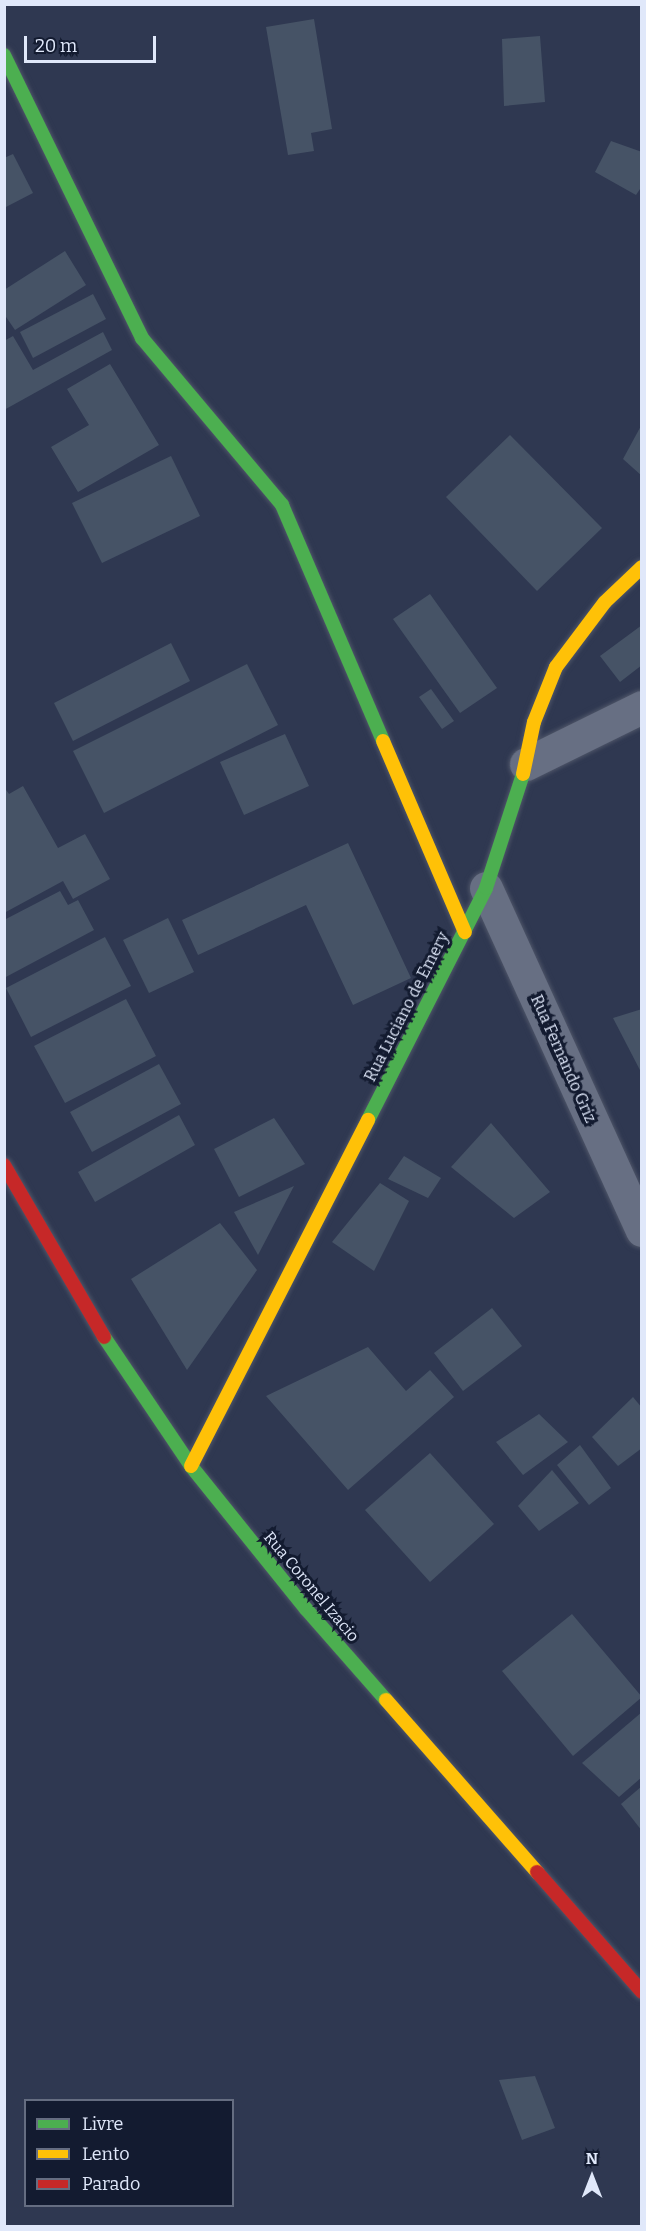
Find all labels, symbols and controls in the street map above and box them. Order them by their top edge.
scale bar [27,24,159,62]
text: 20 m [35,35,77,57]
street label: Rua Luciano de Emery [361,929,453,1085]
street label: Rua Fernando Griz [526,992,600,1126]
street label: Rua Coronel Izacio [259,1528,363,1646]
legend [24,2099,234,2207]
text: Livre [82,2113,123,2135]
text: Lento [82,2143,130,2165]
north arrow [562,2147,622,2207]
text: N [586,2149,598,2168]
text: Parado [82,2173,140,2195]

